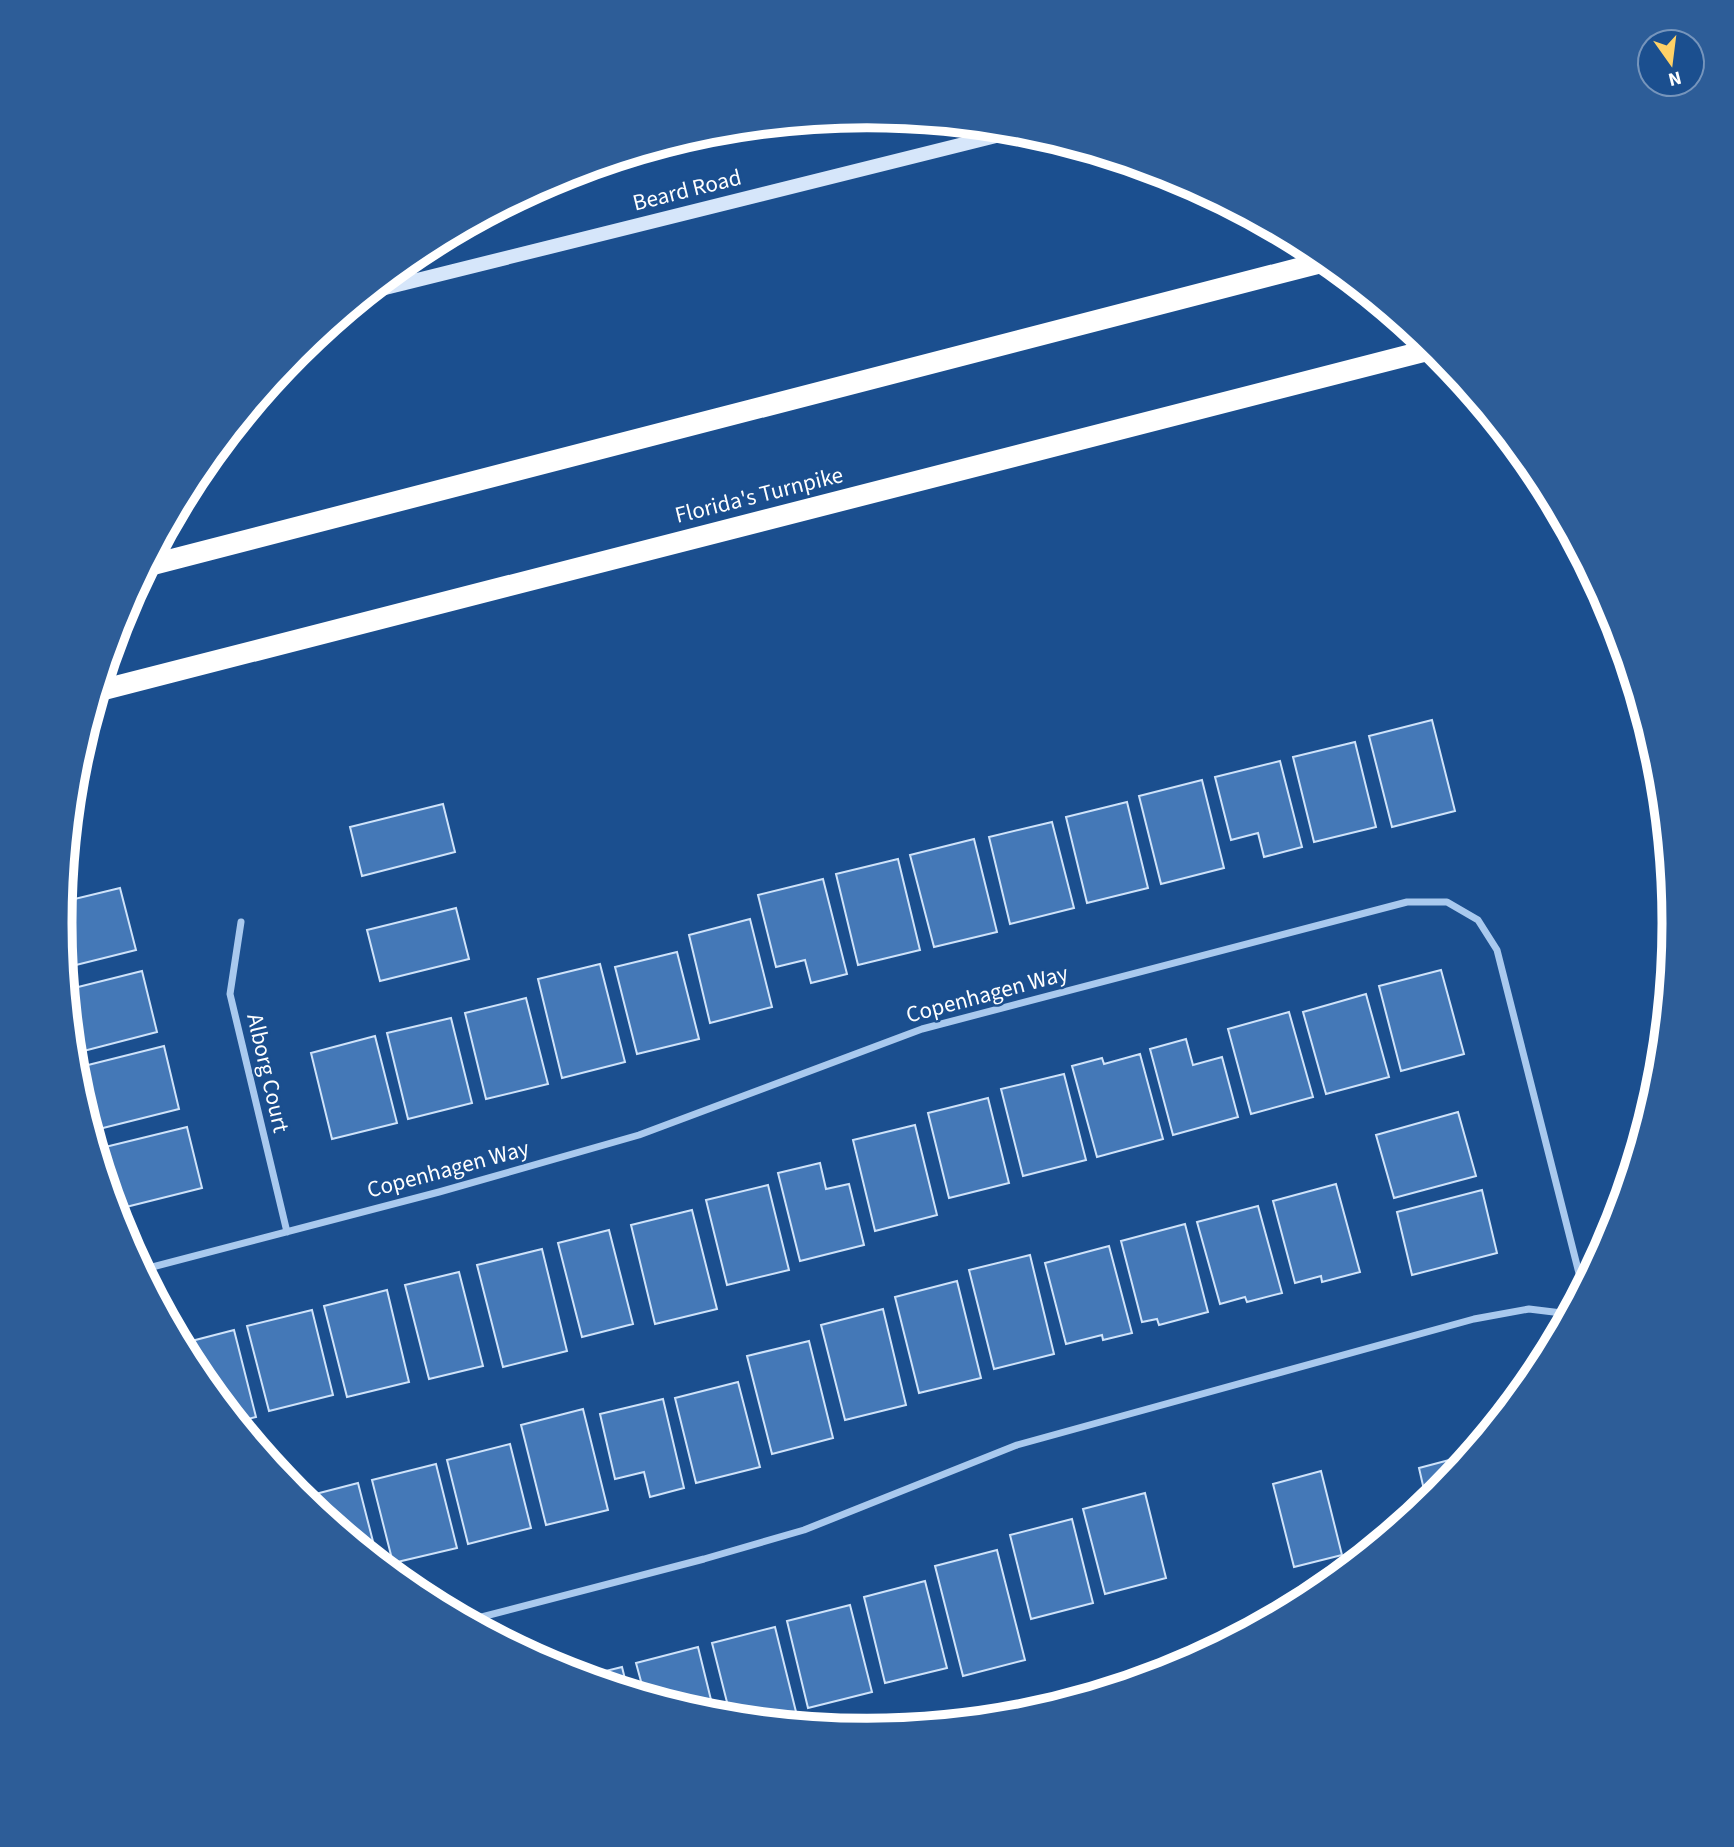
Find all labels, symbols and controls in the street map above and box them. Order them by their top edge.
north arrow [1636,28,1706,98]
text: N [1665,63,1684,93]
street label: Beard Road [629,161,745,219]
street label: Florida's Turnpike [671,458,847,532]
street label: Copenhagen Way [902,956,1072,1031]
street label: Alborg Court [238,1010,298,1136]
street label: Copenhagen Way [363,1131,533,1206]

